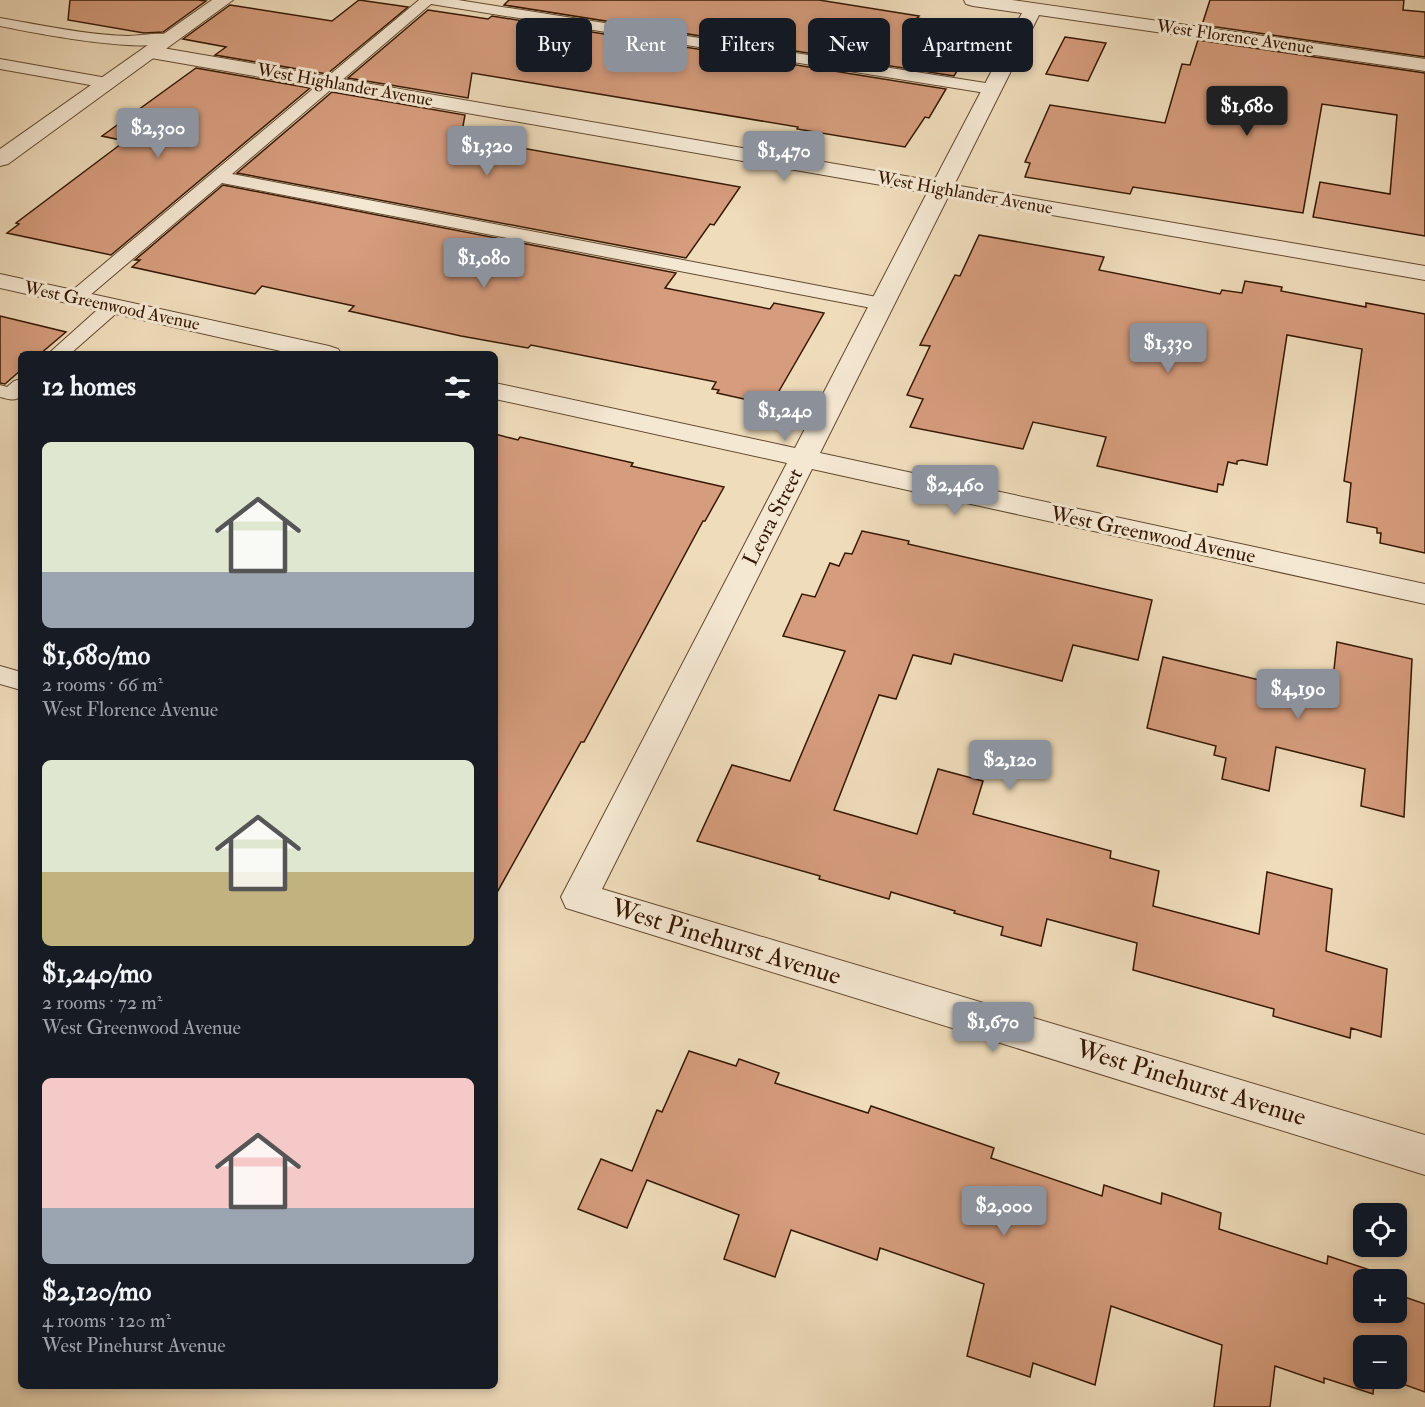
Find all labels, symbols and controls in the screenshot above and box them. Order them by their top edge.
street label: West Florence Avenue [1154,14,1316,59]
chip: Buy [516,18,592,72]
chip: Rent [604,18,687,72]
chip: Filters [699,18,796,72]
chip: New [808,18,890,72]
chip: Apartment [902,18,1033,72]
street label: West Highlander Avenue [254,58,435,112]
pin: $1,680 [1198,86,1296,137]
text: $1,680 [1221,93,1273,118]
pin: $2,300 [109,108,207,159]
text: $2,300 [131,115,185,140]
pin: $1,320 [438,126,536,177]
pin: $1,470 [735,131,833,182]
text: $1,320 [461,133,513,158]
text: $1,470 [757,138,811,163]
street label: West Highlander Avenue [874,166,1055,220]
pin: $1,080 [435,238,533,289]
text: $1,080 [457,245,511,270]
street label: West Greenwood Avenue [21,276,202,336]
pin: $1,330 [1119,323,1217,374]
text: $1,330 [1144,330,1192,355]
text: 12 homes [42,371,136,403]
icon: filters [441,371,474,404]
pin: $1,240 [736,391,834,442]
text: $1,240 [758,398,812,423]
street label: Leora Street [737,464,809,570]
pin: $2,460 [906,465,1004,516]
text: $2,460 [926,472,984,497]
icon: home [204,481,312,589]
street label: West Greenwood Avenue [1047,500,1258,570]
text: $1,680/mo [42,640,150,672]
pin: $4,190 [1249,669,1347,720]
text: 2 rooms · 66 m² [42,672,163,697]
text: $4,190 [1271,676,1325,701]
text: West Florence Avenue [42,697,218,722]
pin: $2,120 [961,740,1059,791]
text: $2,120 [983,747,1037,772]
icon: home [204,799,312,907]
street label: West Pinehurst Avenue [606,892,845,992]
text: $1,240/mo [42,958,152,990]
text: 2 rooms · 72 m² [42,990,162,1015]
pin: $1,670 [944,1002,1042,1053]
text: $1,670 [967,1009,1019,1034]
text: West Greenwood Avenue [42,1015,241,1040]
street label: West Pinehurst Avenue [1071,1033,1310,1133]
icon: home [204,1117,312,1225]
pin: $2,000 [955,1186,1053,1237]
text: $2,000 [976,1193,1032,1218]
map controls [1353,1203,1407,1389]
button: locate [1353,1203,1407,1257]
button: + [1353,1269,1407,1323]
text: $2,120/mo [42,1276,151,1308]
text: 4 rooms · 120 m² [42,1308,171,1333]
text: West Pinehurst Avenue [42,1333,226,1358]
button: − [1353,1335,1407,1389]

